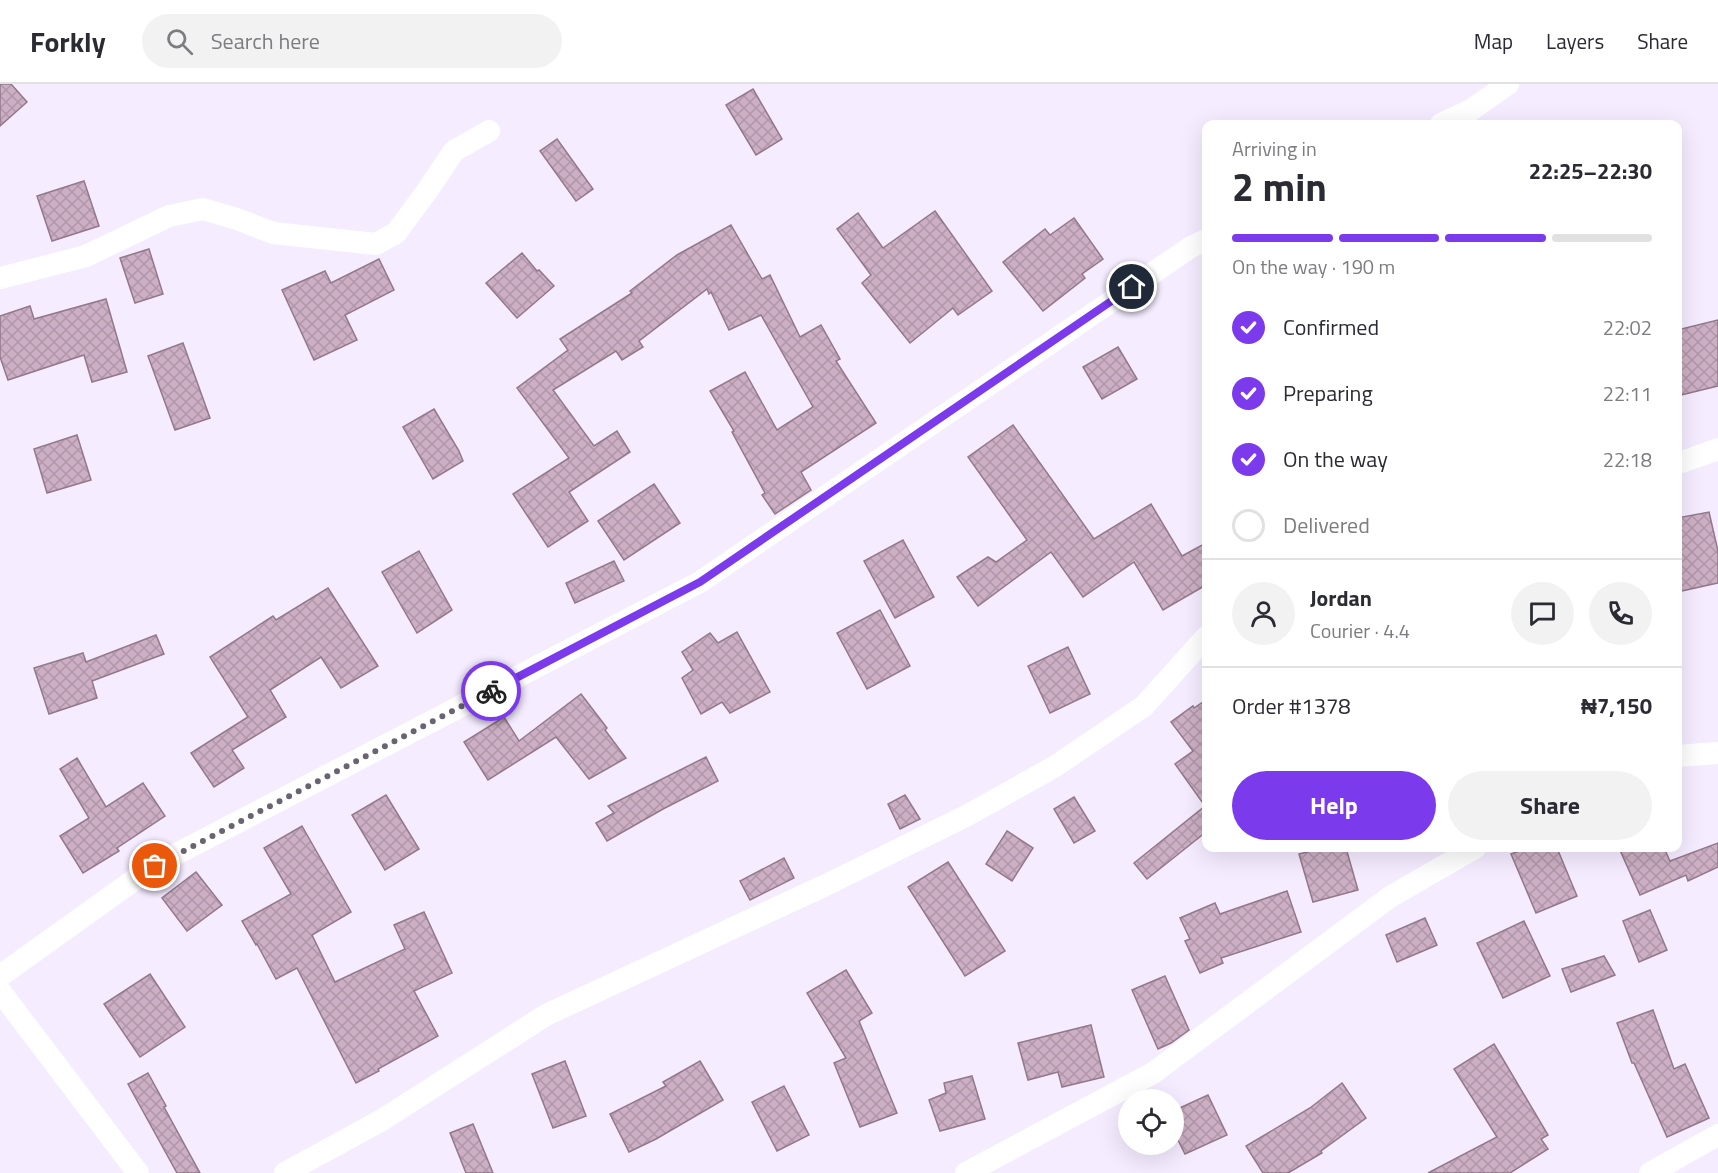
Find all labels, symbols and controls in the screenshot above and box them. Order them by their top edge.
search box [142,14,562,68]
text: Forkly [30,20,106,63]
text: Search here [211,24,320,58]
icon: search [163,25,196,58]
text: Map [1474,25,1513,57]
text: Layers [1546,25,1604,57]
text: Share [1637,25,1688,57]
text: Arriving in [1232,133,1317,164]
text: 22:25–22:30 [1529,154,1652,188]
text: 2 min [1232,157,1327,216]
text: On the way · 190 m [1232,251,1395,282]
pin [1106,261,1157,312]
icon: home [1115,270,1148,303]
text: Confirmed [1283,310,1379,344]
icon: check [1232,311,1265,344]
text: 22:02 [1603,312,1652,343]
text: Preparing [1283,376,1373,410]
icon: check [1232,377,1265,410]
text: 22:11 [1603,378,1652,409]
text: On the way [1283,442,1388,476]
icon: check [1232,443,1265,476]
text: 22:18 [1603,444,1652,475]
text: Delivered [1283,508,1370,542]
text: Jordan [1310,581,1372,615]
button: person [1232,582,1295,645]
button: chat [1511,582,1574,645]
button: phone [1589,582,1652,645]
text: Courier · 4.4 [1310,615,1410,646]
courier [461,661,521,721]
icon: bike [475,675,508,708]
text: Order #1378 [1232,689,1351,723]
text: ₦7,150 [1581,689,1652,723]
button: Help [1232,771,1436,840]
button: Share [1448,771,1652,840]
pin [129,840,180,891]
icon: bag [138,849,171,882]
map controls [1118,1089,1184,1155]
button: locate [1118,1089,1184,1155]

